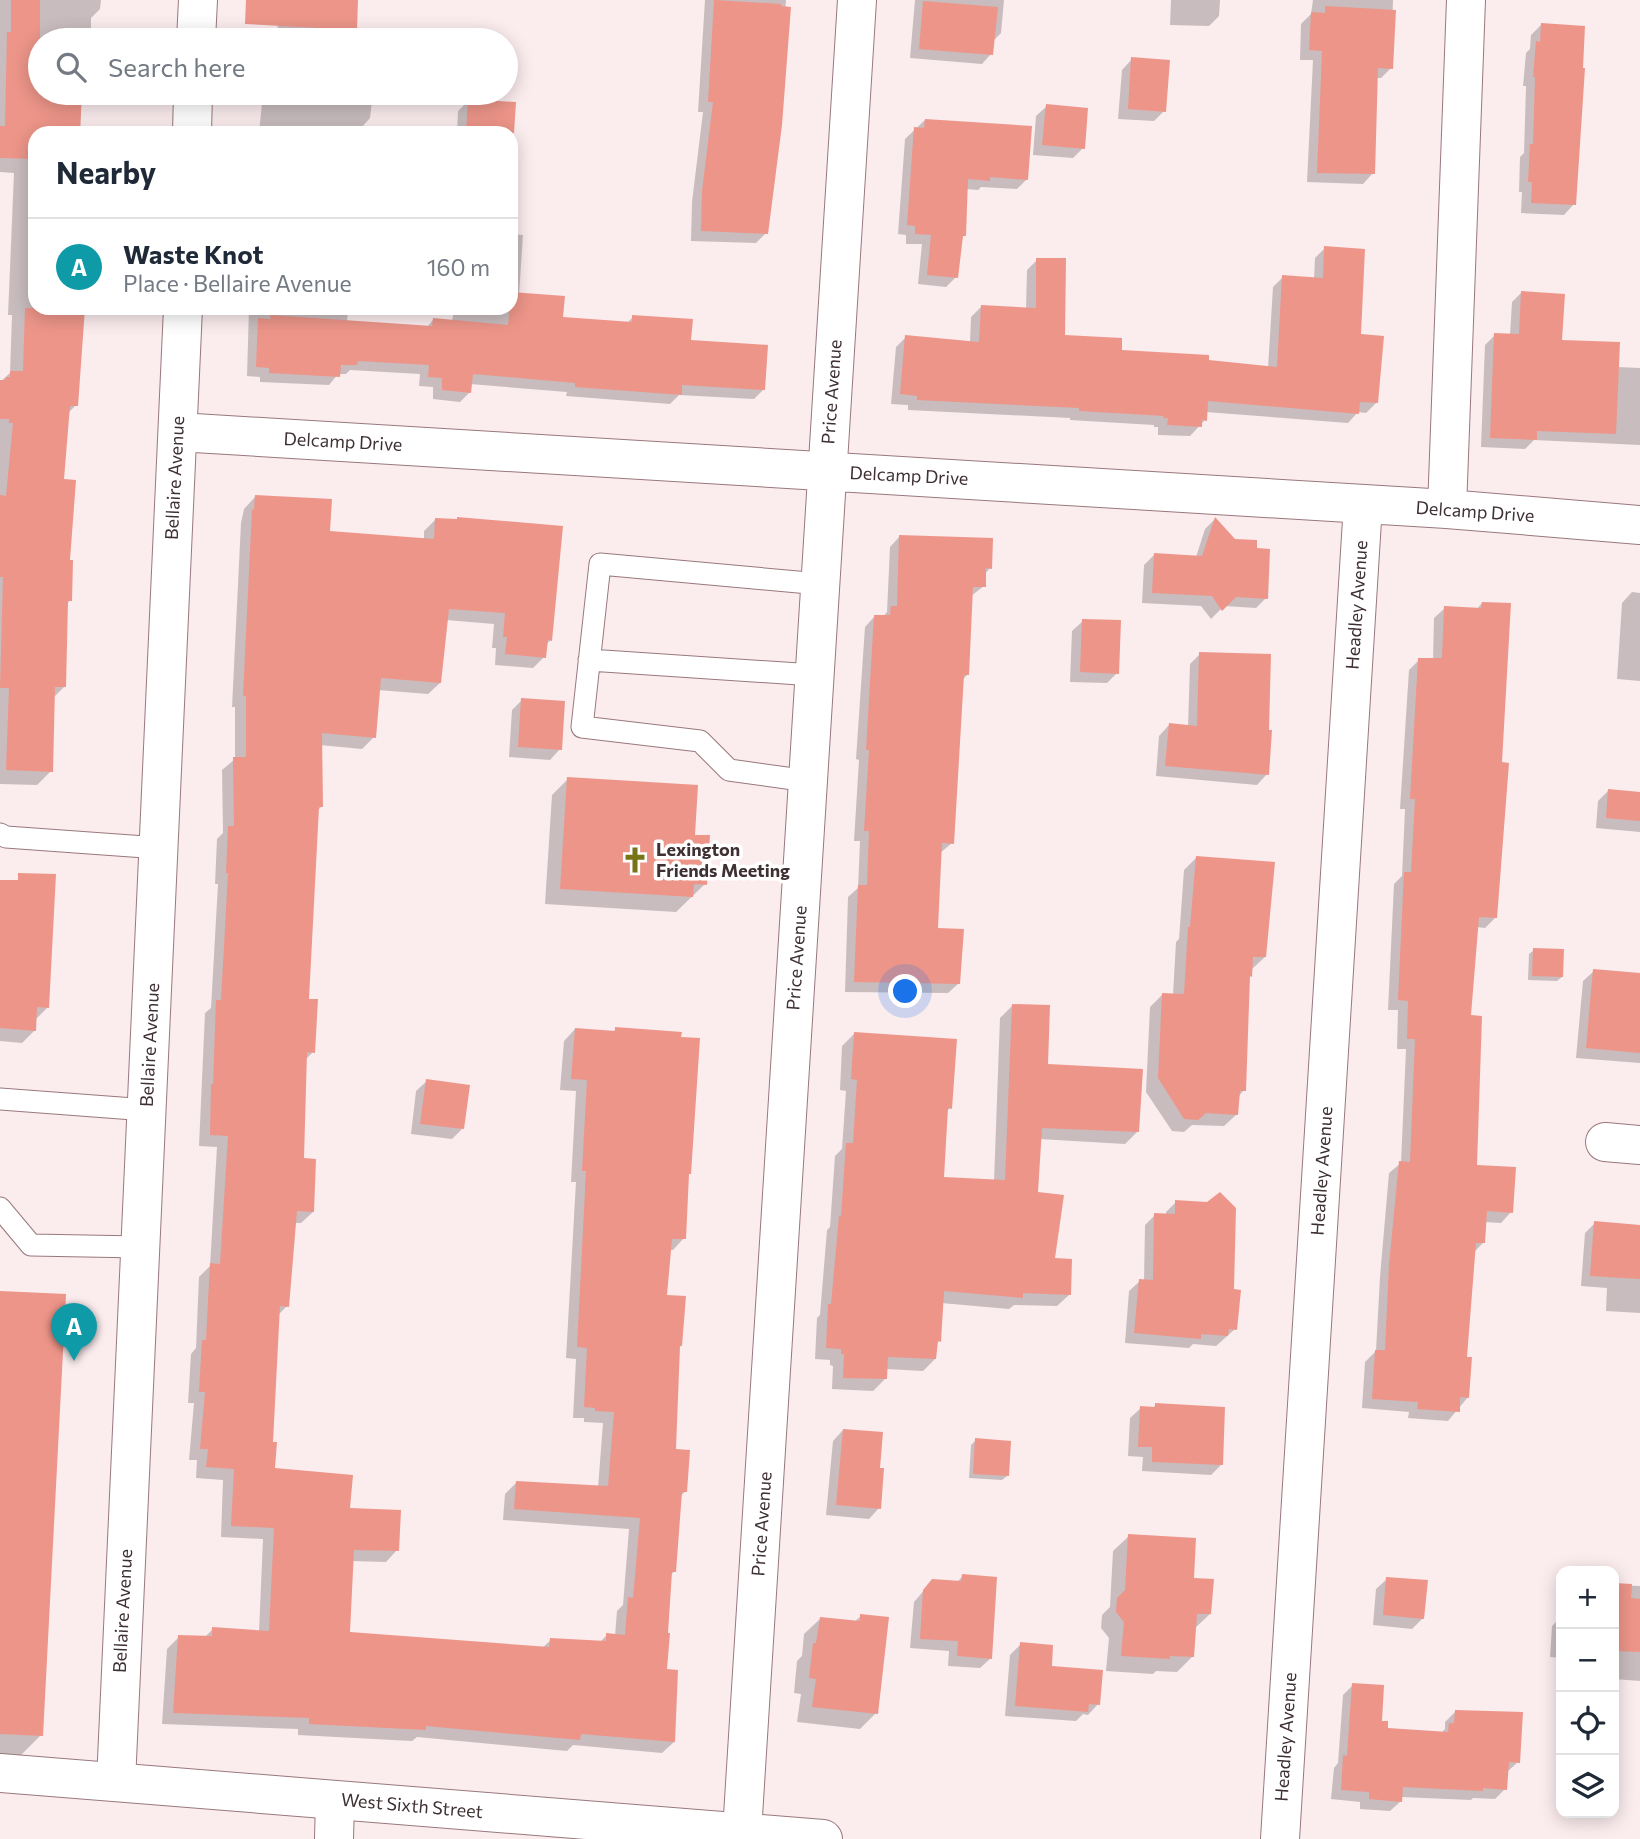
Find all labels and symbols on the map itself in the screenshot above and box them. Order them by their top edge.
street label: Price Avenue [816,339,846,445]
street label: Bellaire Avenue [160,415,188,541]
street label: Delcamp Drive [283,427,403,455]
street label: Delcamp Drive [849,461,969,489]
street label: Delcamp Drive [1415,496,1535,526]
street label: Headley Avenue [1341,540,1371,670]
place label: Lexington Friends Meeting [656,838,790,881]
church icon: Lexington Friends Meeting [620,845,650,875]
street label: Price Avenue [781,905,811,1011]
your location [888,974,922,1008]
street label: Bellaire Avenue [135,982,163,1108]
street label: Headley Avenue [1306,1106,1336,1236]
pin: A [51,1303,97,1361]
street label: Price Avenue [746,1471,776,1577]
street label: Bellaire Avenue [108,1548,136,1674]
street label: Headley Avenue [1270,1672,1300,1802]
street label: West Sixth Street [340,1788,484,1822]

